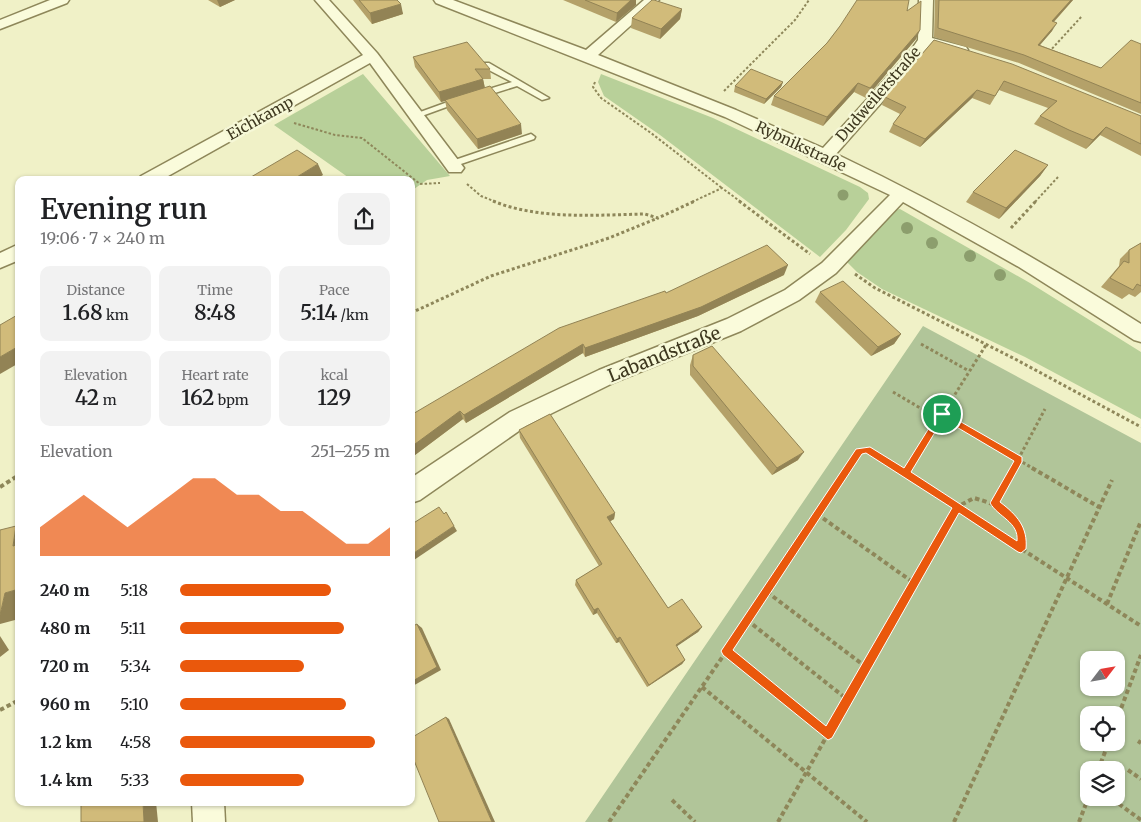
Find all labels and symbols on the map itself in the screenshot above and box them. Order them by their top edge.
street label: Dudweilerstraße [832,42,925,145]
street label: Eichkamp [224,92,296,144]
street label: Rybnikstraße [753,117,849,175]
street label: Labandstraße [604,321,724,387]
pin [921,393,963,435]
north arrow [1080,651,1125,696]

